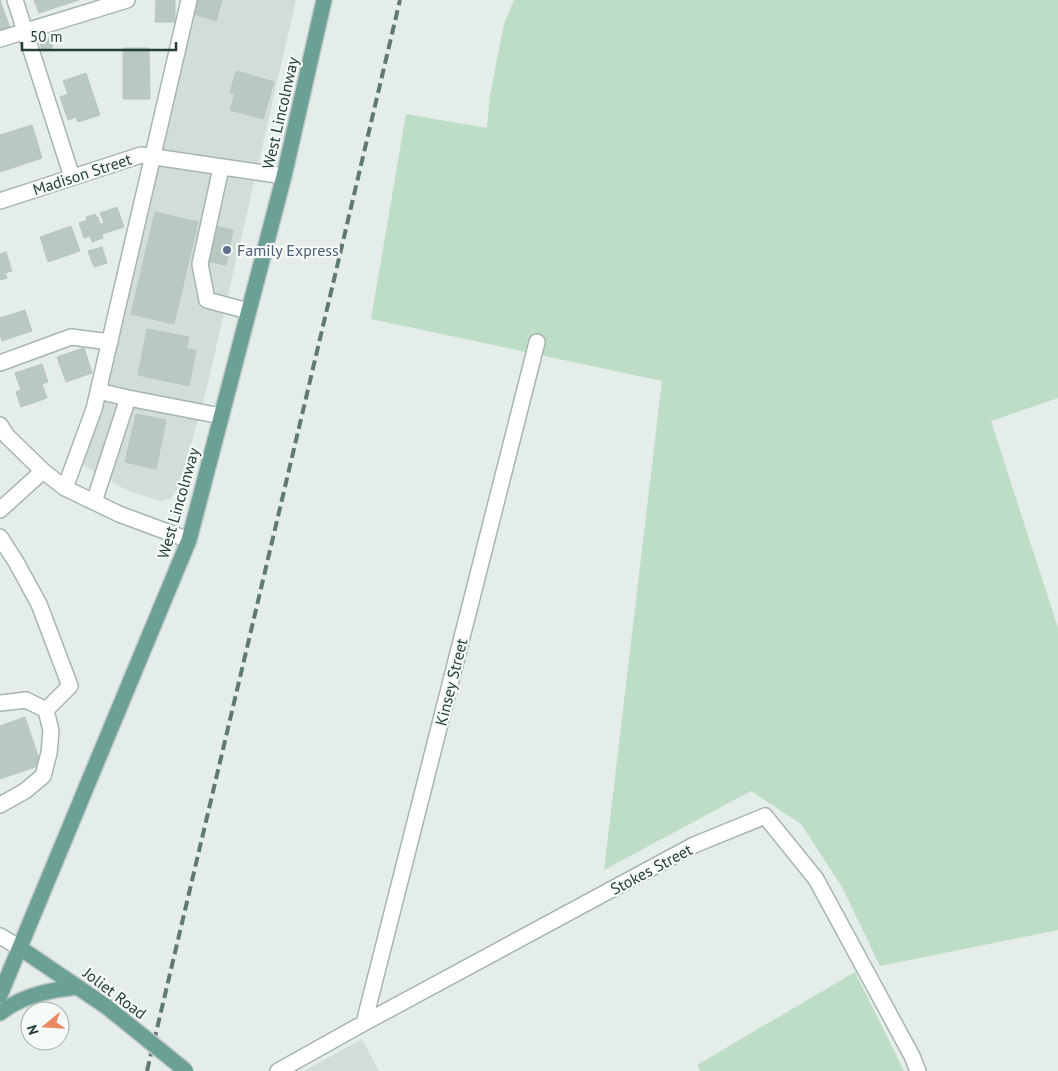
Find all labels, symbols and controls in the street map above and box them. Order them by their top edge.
scale bar [22,20,176,52]
text: 50 m [30,27,63,46]
street label: West Lincolnway [257,54,303,171]
street label: Madison Street [30,148,134,199]
place label: Family Express [237,240,339,260]
marker: Family Express [221,244,233,256]
street label: West Lincolnway [153,445,204,561]
street label: Kinsey Street [430,636,472,728]
street label: Stokes Street [607,839,696,899]
street label: Joliet Road [79,962,151,1023]
north arrow [20,1001,70,1051]
text: N [23,1023,43,1037]

